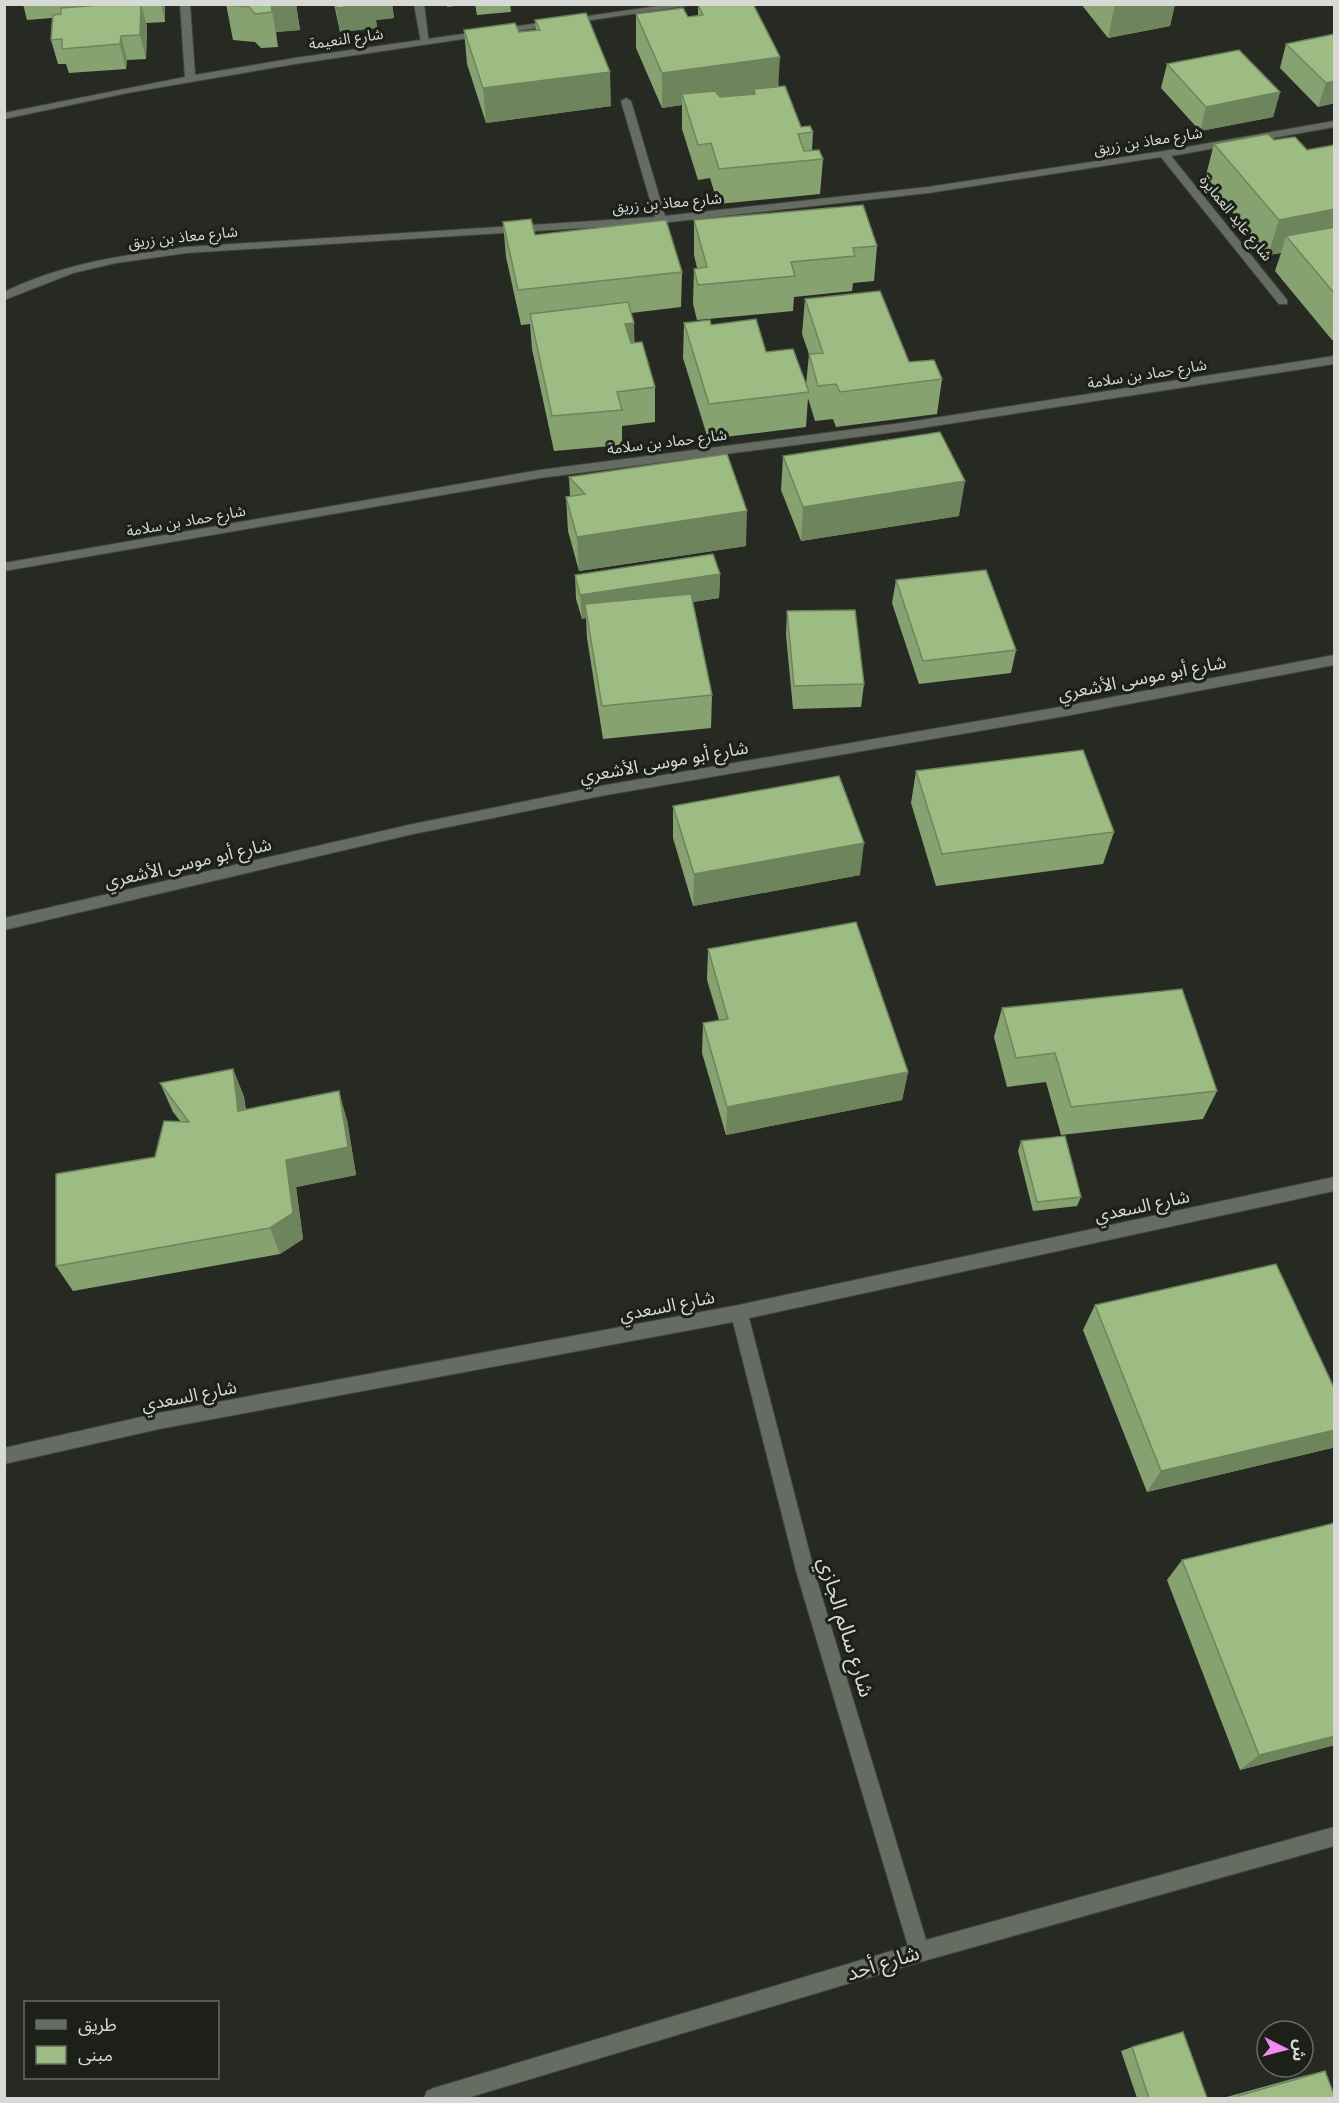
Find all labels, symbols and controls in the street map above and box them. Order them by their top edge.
street label: شارع النعيمة [307,24,385,56]
street label: شارع معاذ بن زريق [1092,122,1204,161]
street label: شارع عايد العمايرة [1193,171,1277,267]
street label: شارع معاذ بن زريق [611,188,723,220]
street label: شارع معاذ بن زريق [127,221,239,255]
street label: شارع حماد بن سلامة [1086,355,1209,395]
street label: شارع حماد بن سلامة [606,425,729,461]
street label: شارع حماد بن سلامة [125,501,248,543]
street label: شارع أبو موسى الأشعري [1056,650,1229,708]
street label: شارع أبو موسى الأشعري [578,735,751,791]
street label: شارع أبو موسى الأشعري [102,832,274,896]
street label: شارع السعدي [1092,1184,1192,1230]
street label: شارع السعدي [617,1285,717,1329]
street label: شارع السعدي [139,1375,239,1419]
street label: شارع سالم الجازي [810,1554,881,1701]
street label: شارع أحد [843,1939,923,1988]
legend [24,2001,219,2079]
text: طريق [78,2013,117,2036]
north arrow [1255,2019,1315,2079]
text: ش [1289,2039,1311,2063]
text: مبنى [78,2043,113,2066]

